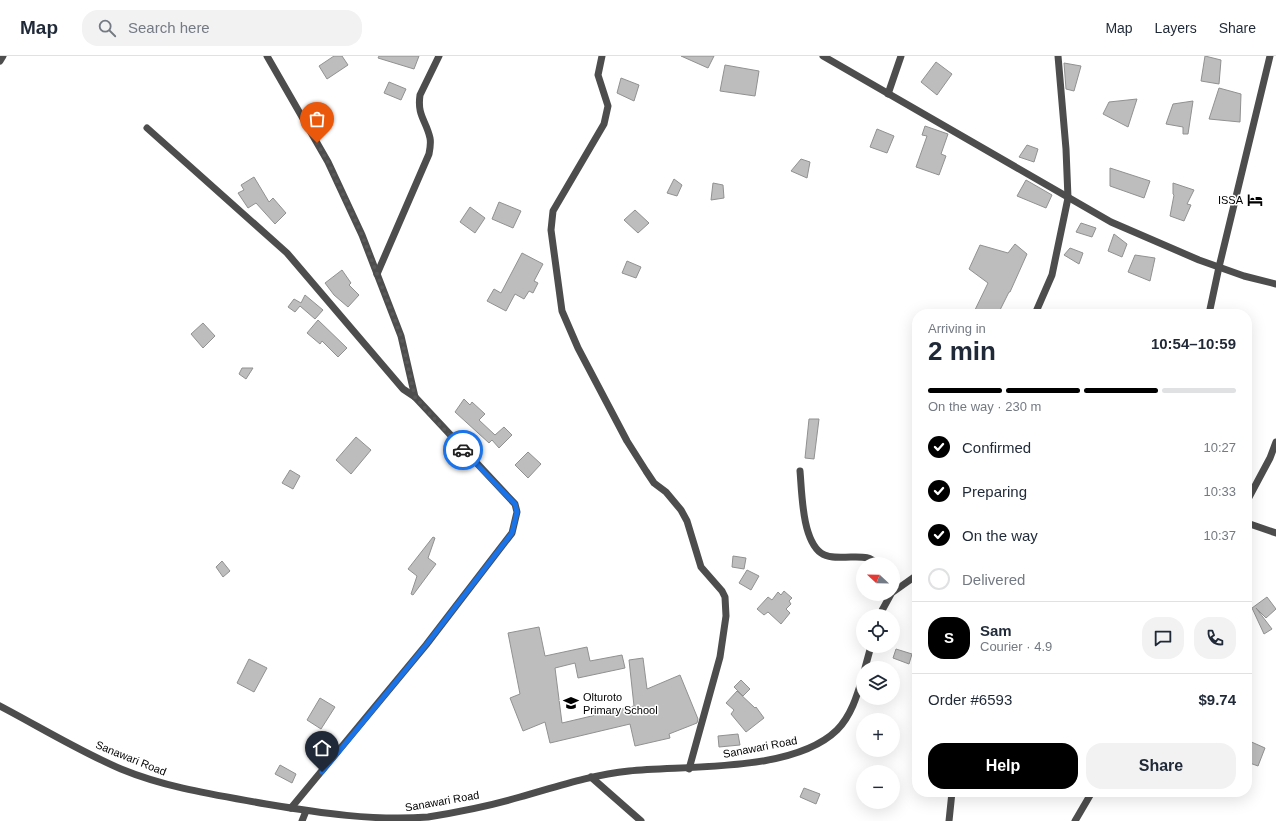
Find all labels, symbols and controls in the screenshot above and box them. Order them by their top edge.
search box [82,10,362,46]
text: Map [20,17,58,38]
icon: search [96,17,118,39]
text: Search here [128,19,210,36]
text: Map [1105,20,1133,36]
text: Layers [1155,20,1197,36]
text: Share [1219,20,1256,36]
pin [300,102,334,143]
icon: bag [306,108,328,130]
hotel icon: ISSA [1246,191,1264,209]
place label: ISSA [1218,194,1244,206]
text: Arriving in [928,321,986,336]
text: 10:54–10:59 [1151,335,1236,352]
text: 2 min [928,336,996,366]
text: On the way · 230 m [928,399,1041,414]
courier [443,430,483,470]
icon: check [928,436,950,458]
icon: car [452,439,474,461]
text: Confirmed [962,439,1031,456]
text: 10:27 [1203,440,1236,455]
icon: check [928,480,950,502]
text: Preparing [962,483,1027,500]
text: 10:33 [1203,484,1236,499]
icon: check [928,524,950,546]
text: On the way [962,527,1038,544]
text: 10:37 [1203,528,1236,543]
north arrow [856,557,900,601]
map controls [856,557,900,809]
text: Delivered [962,571,1025,588]
button: locate [856,609,900,653]
button: chat [1142,617,1184,659]
button: phone [1194,617,1236,659]
text: Sam [980,622,1012,639]
text: S [944,629,954,646]
text: Courier · 4.9 [980,639,1052,654]
button: layers [856,661,900,705]
place label: Olturoto Primary School [583,691,658,716]
text: Order #6593 [928,691,1012,708]
text: $9.74 [1198,691,1236,708]
school or university icon: Olturoto Primary School [562,694,580,712]
button: + [856,713,900,757]
pin [305,731,339,772]
street label: Sanawari Road [722,734,798,760]
icon: home [311,737,333,759]
street label: Sanawari Road [94,738,168,778]
button: Help [928,743,1078,789]
button: Share [1086,743,1236,789]
button: − [856,765,900,809]
street label: Sanawari Road [404,789,480,813]

